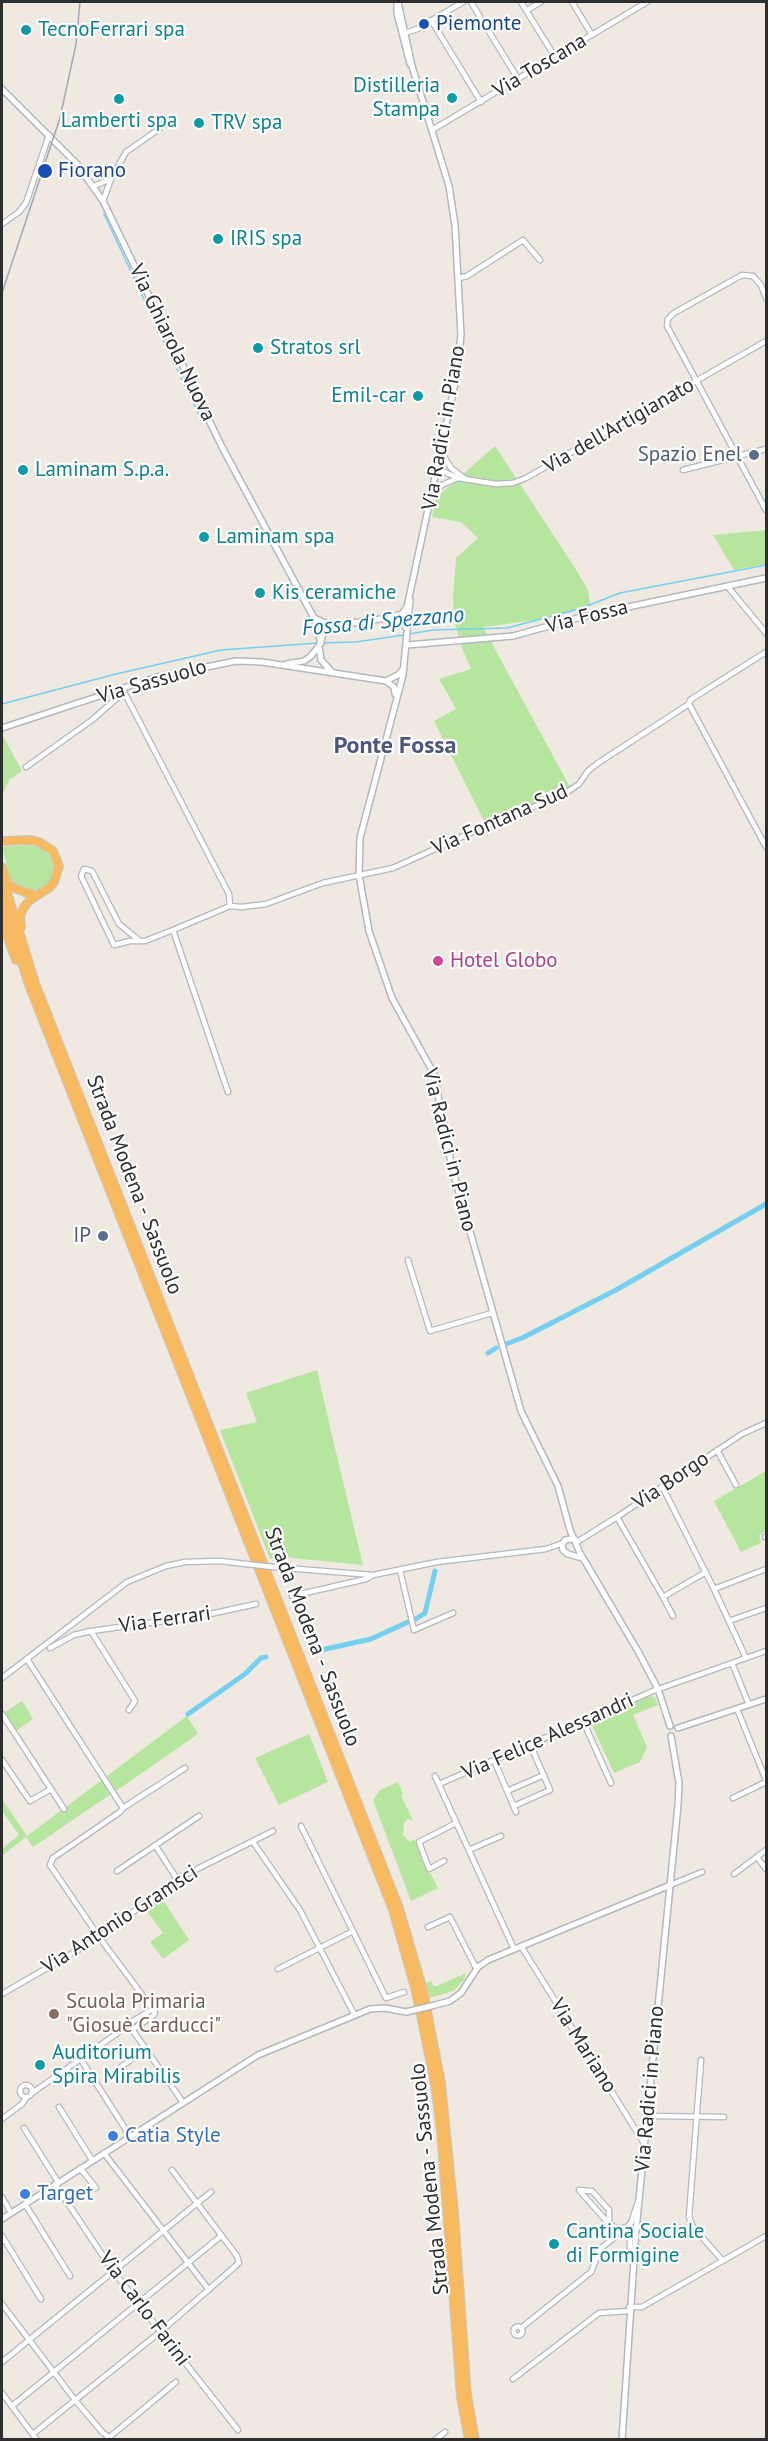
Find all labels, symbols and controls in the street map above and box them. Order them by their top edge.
place label: Piemonte [436,11,521,37]
place label: TecnoFerrari spa [38,17,185,43]
marker: Piemonte [417,17,431,31]
marker: TecnoFerrari spa [19,23,33,37]
street label: Via Toscana [489,28,591,104]
place label: Distilleria Stampa [353,73,440,123]
marker: Distilleria Stampa [445,91,459,105]
marker: Lamberti spa [112,92,126,106]
place label: Lamberti spa [61,108,177,134]
place label: TRV spa [211,110,282,136]
marker: TRV spa [192,116,206,130]
place label: Fiorano [58,158,126,184]
marker: Fiorano [36,162,54,180]
place label: IRIS spa [230,226,302,252]
marker: IRIS spa [211,232,225,246]
street label: Via Ghiarola Nuova [123,260,221,426]
place label: Stratos srl [270,335,361,361]
marker: Stratos srl [251,341,265,355]
street label: Via Radici in Piano [417,344,471,512]
street label: Via dell'Artigianato [539,373,699,479]
place label: Emil-car [331,383,406,409]
marker: Emil-car [411,389,425,403]
place label: Spazio Enel [638,442,742,468]
marker: Spazio Enel [747,448,761,462]
place label: Laminam S.p.a. [35,457,169,483]
marker: Laminam S.p.a. [16,463,30,477]
place label: Laminam spa [216,524,335,550]
marker: Laminam spa [197,530,211,544]
place label: Kis ceramiche [272,580,396,606]
marker: Kis ceramiche [253,586,267,600]
street label: Via Fossa [543,595,631,639]
water label: Fossa di Spezzano [301,602,465,642]
street label: Via Sassuolo [94,654,210,710]
district label: Ponte Fossa [334,732,456,760]
street label: Via Fontana Sud [428,779,572,861]
place label: Hotel Globo [450,948,557,974]
marker: Hotel Globo [431,954,445,968]
street label: Via Radici in Piano [417,1066,481,1234]
street label: Strada Modena - Sassuolo [81,1072,187,1298]
place label: IP [73,1223,91,1249]
marker: IP [96,1229,110,1243]
street label: Via Borgo [628,1446,714,1516]
street label: Strada Modena - Sassuolo [259,1524,365,1750]
street label: Via Ferrari [117,1601,213,1639]
street label: Via Felice Alessandri [458,1688,638,1786]
street label: Via Antonio Gramsci [37,1860,203,1980]
place label: Scuola Primaria "Giosuè Carducci" [66,1989,221,2039]
street label: Via Mariano [544,1994,622,2098]
street label: Via Radici in Piano [630,2005,670,2173]
marker: Scuola Primaria "Giosuè Carducci" [47,2007,61,2021]
place label: Auditorium Spira Mirabilis [52,2040,181,2090]
marker: Auditorium Spira Mirabilis [33,2058,47,2072]
street label: Strada Modena - Sassuolo [405,2062,455,2296]
place label: Catia Style [125,2123,221,2149]
marker: Catia Style [106,2129,120,2143]
place label: Target [37,2181,93,2207]
marker: Target [18,2187,32,2201]
place label: Cantina Sociale di Formigine [566,2219,705,2269]
marker: Cantina Sociale di Formigine [547,2237,561,2251]
street label: Via Carlo Farini [93,2247,195,2371]

